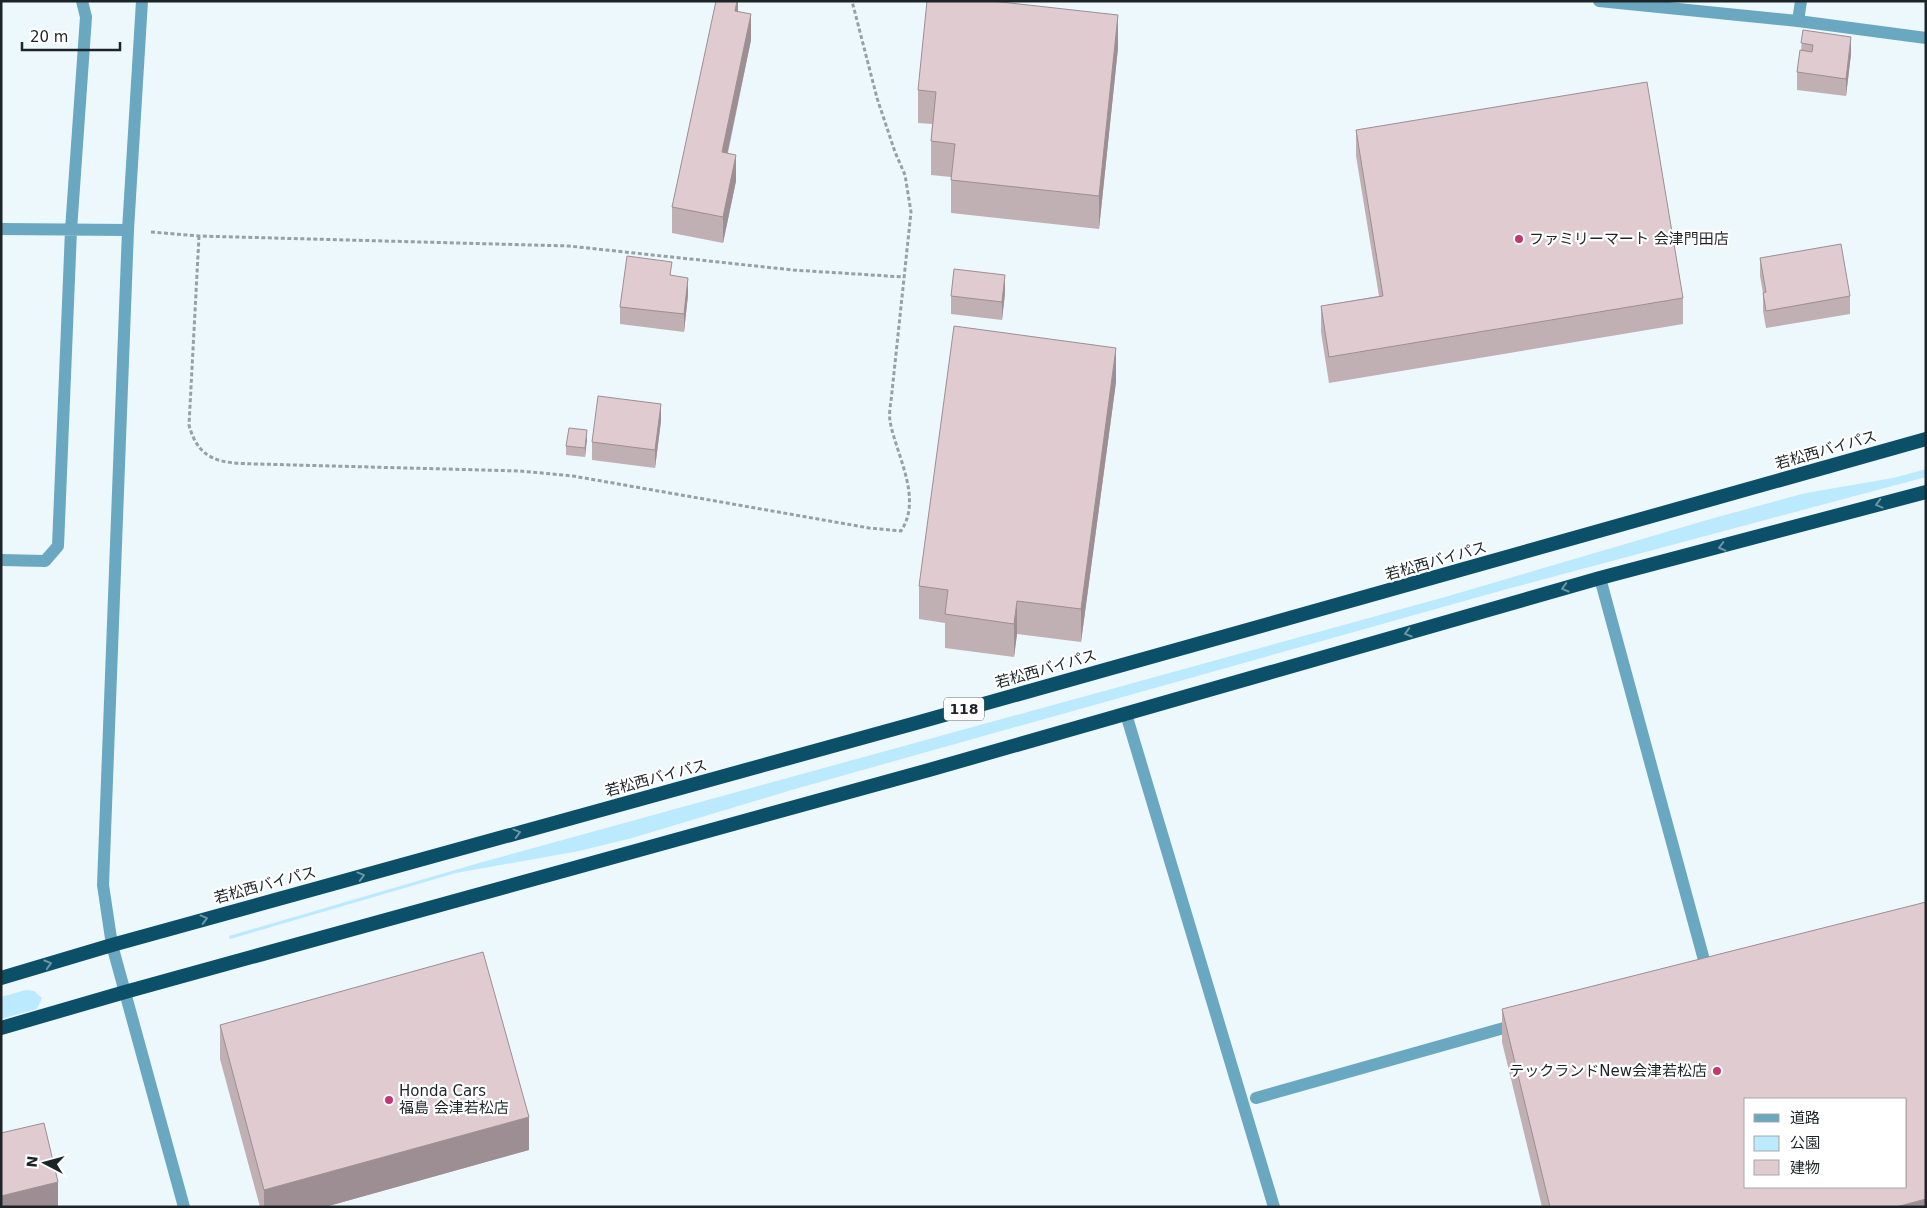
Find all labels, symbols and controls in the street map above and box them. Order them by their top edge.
scale bar [22,20,120,52]
text: 20 m [30,28,68,46]
place label: ファミリーマート 会津門田店 [1529,230,1729,248]
marker: ファミリーマート 会津門田店 [1513,233,1525,245]
street label: 若松西バイパス [1773,427,1879,473]
one-way arrow [1875,499,1883,509]
street label: 若松西バイパス [1383,538,1489,584]
one-way arrow [1718,541,1726,551]
one-way arrow [1560,582,1569,593]
one-way arrow [1405,627,1413,637]
street label: 若松西バイパス [993,646,1099,692]
road number: 118 [944,698,984,721]
street label: 若松西バイパス [603,756,709,800]
one-way arrow [513,828,521,838]
street label: 若松西バイパス [212,863,318,907]
one-way arrow [356,871,365,882]
one-way arrow [200,914,209,925]
one-way arrow [43,959,52,969]
place label: テックランドNew会津若松店 [1509,1062,1707,1080]
marker: テックランドNew会津若松店 [1711,1065,1723,1077]
place label: Honda Cars 福島 会津若松店 [399,1082,509,1117]
marker: Honda Cars 福島 会津若松店 [383,1094,395,1106]
legend [1744,1098,1907,1188]
text: 道路 [1790,1109,1820,1127]
text: 公園 [1790,1134,1820,1152]
north arrow [20,1138,70,1188]
text: N [24,1155,41,1168]
text: 建物 [1790,1159,1820,1177]

